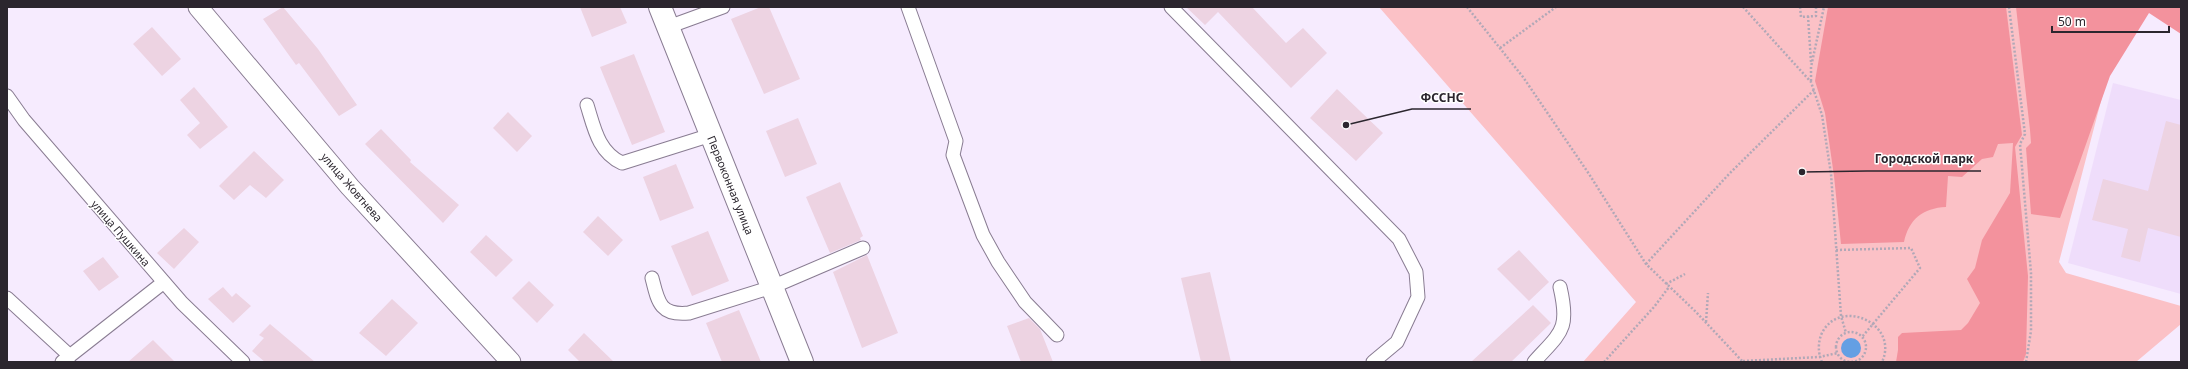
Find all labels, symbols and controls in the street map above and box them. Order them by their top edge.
scale bar [2052,8,2169,34]
text: 50 m [2058,13,2086,30]
callout: ФССНС [1412,85,1471,109]
text: ФССНС [1420,89,1464,106]
street label: Первоконная улица [704,133,758,237]
callout: Городской парк [1867,147,1981,171]
street label: улица Жовтнева [318,149,386,225]
text: Городской парк [1875,150,1974,167]
street label: улица Пушкина [88,197,154,269]

